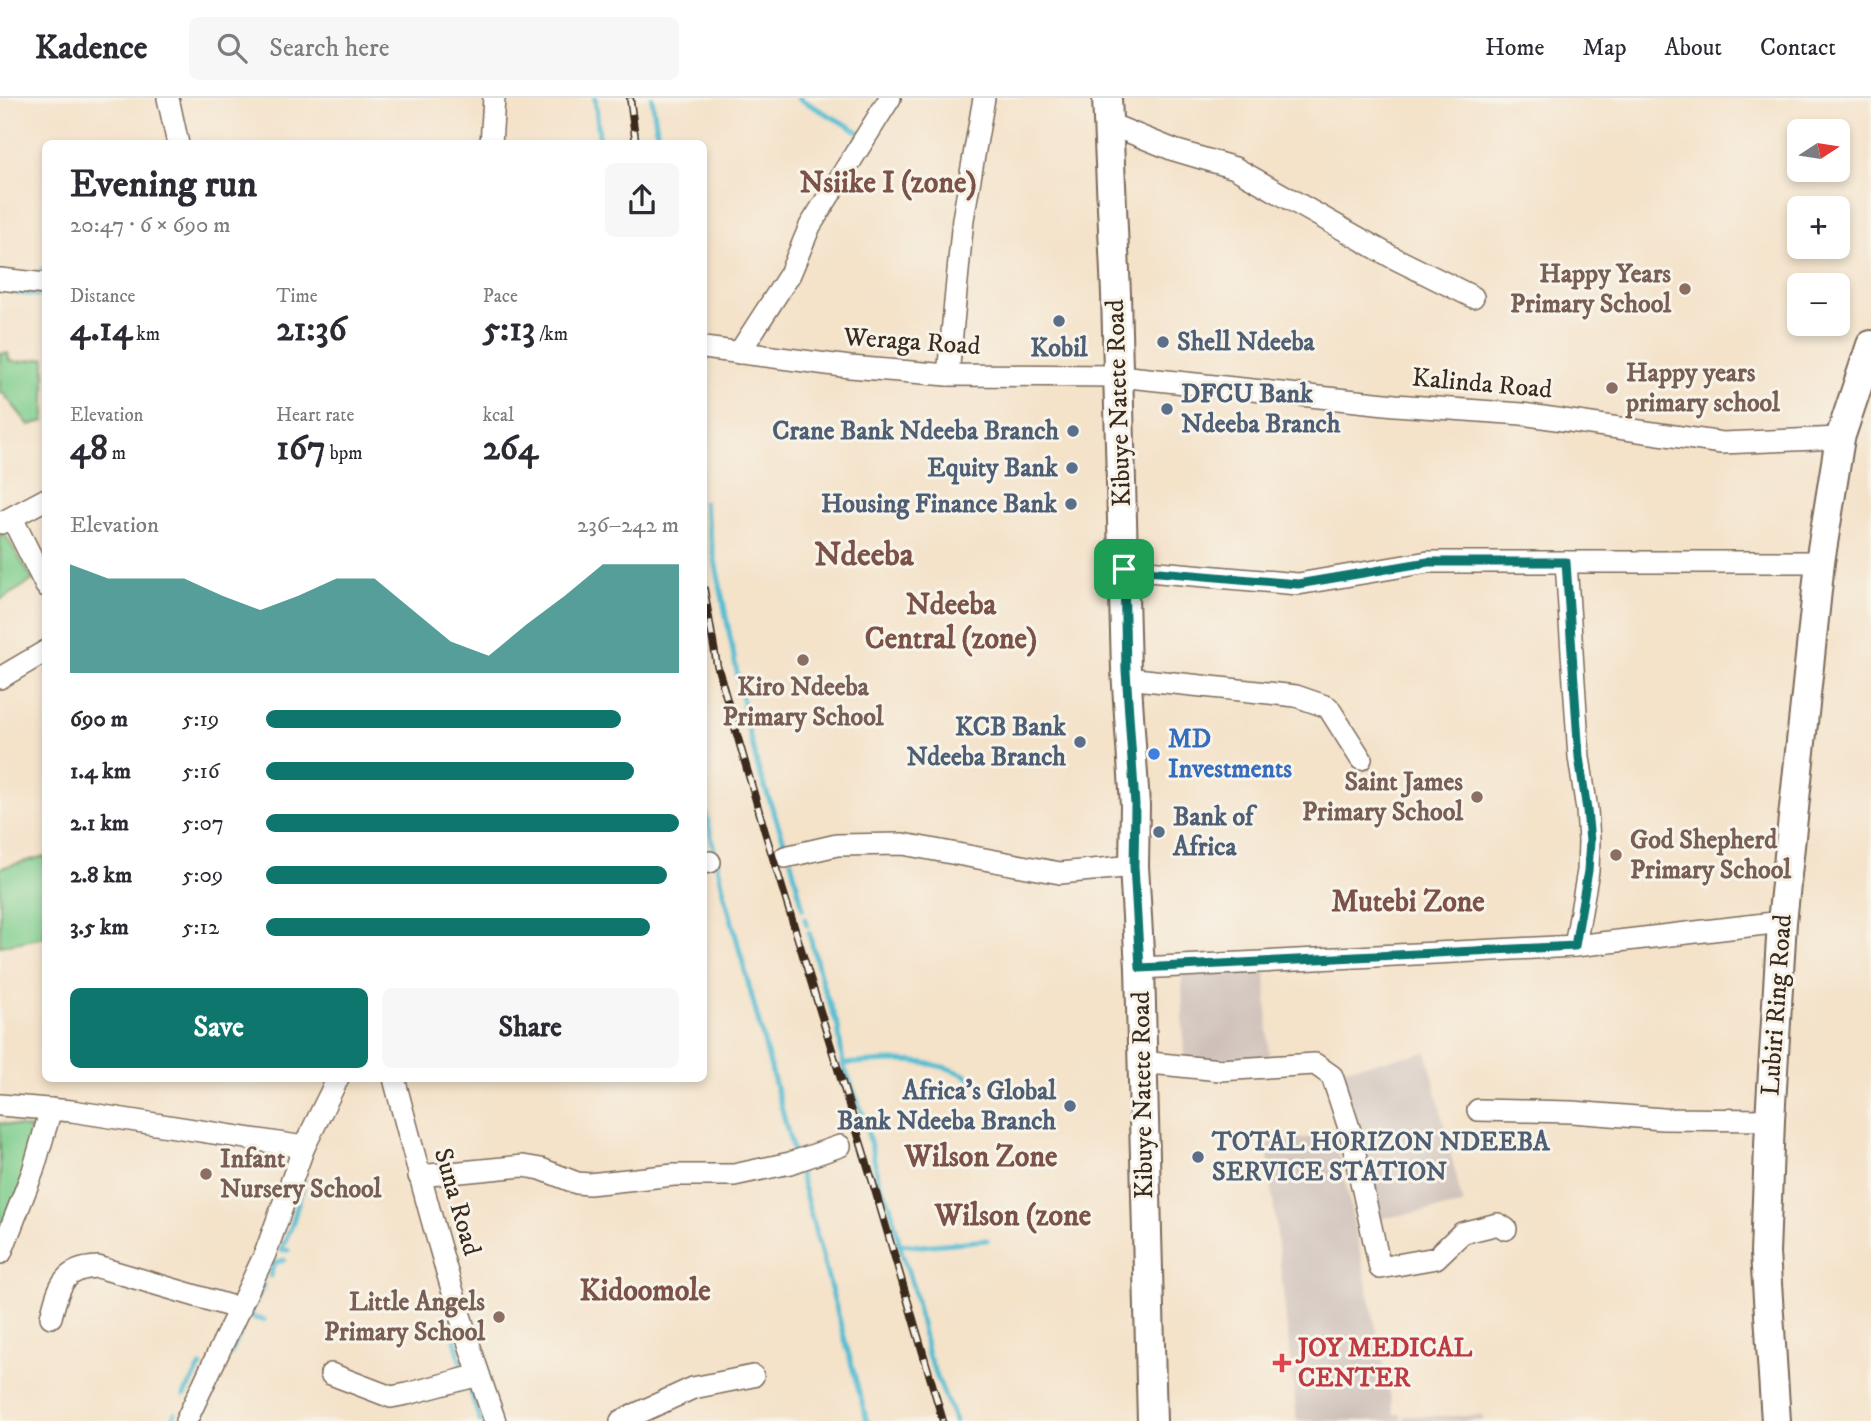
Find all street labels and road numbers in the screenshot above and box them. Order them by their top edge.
street label: Kibuye Natete Road [1099,299,1139,507]
street label: Weraga Road [841,321,982,363]
street label: Kalinda Road [1410,361,1554,407]
street label: Lubiri Ring Road [1754,913,1800,1097]
street label: Kibuye Natete Road [1125,991,1161,1199]
street label: Suna Road [426,1144,488,1260]

